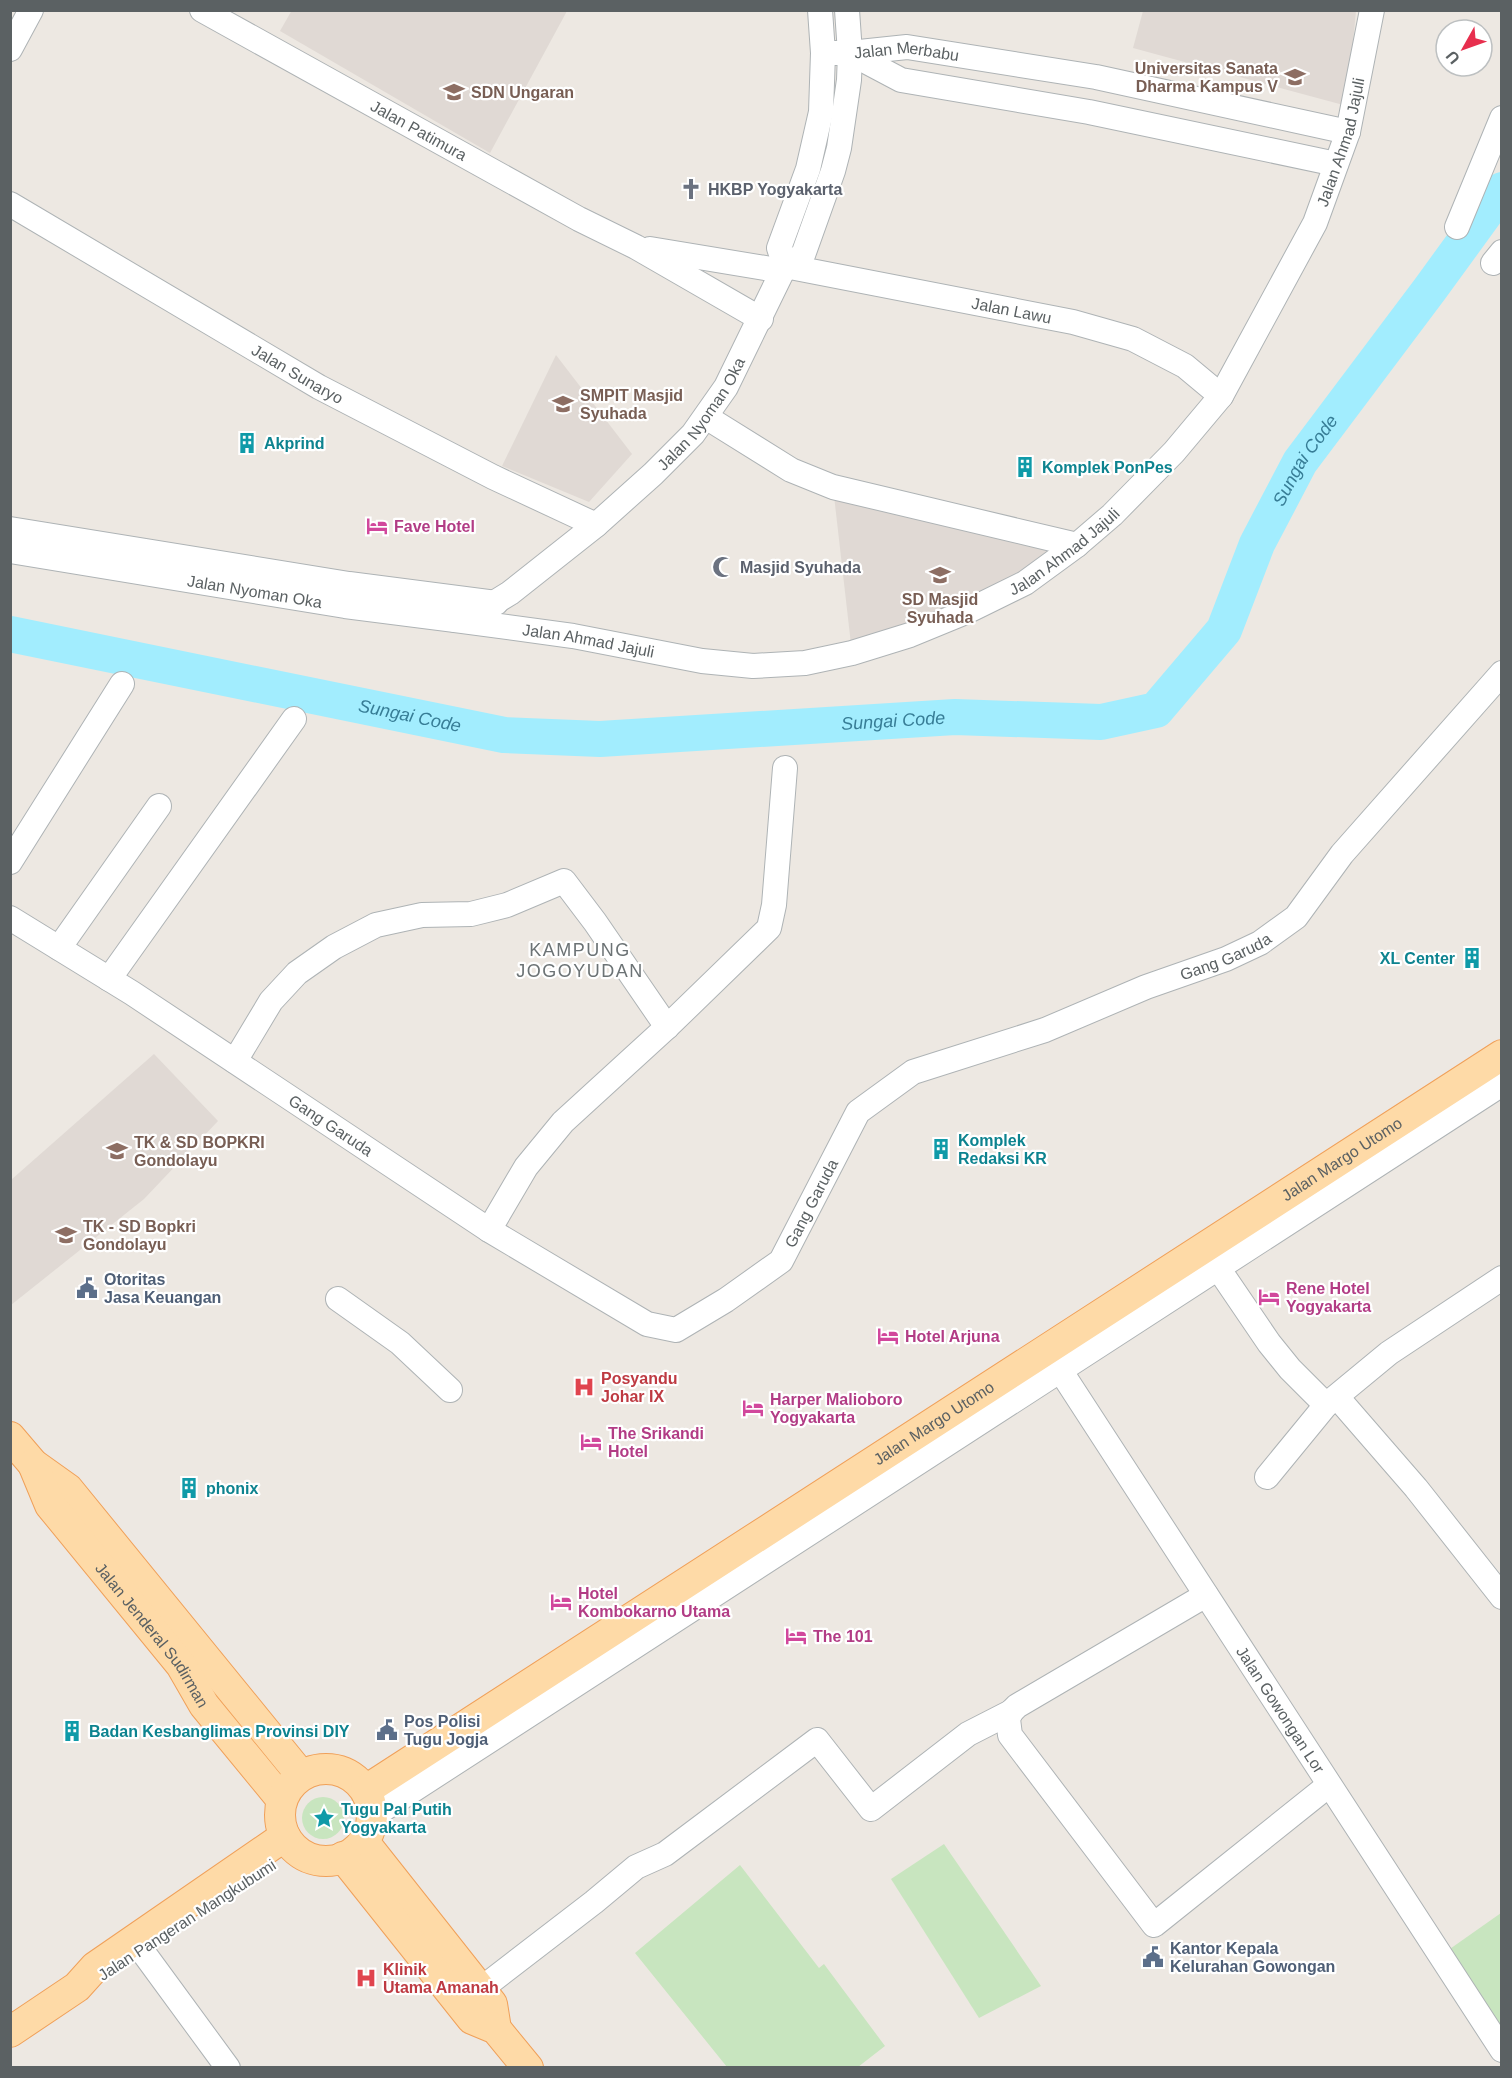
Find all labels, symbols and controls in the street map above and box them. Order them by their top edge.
north arrow [1434,18,1494,78]
street label: Jalan Merbabu [853,38,960,64]
text: U [1443,47,1463,67]
place label: Universitas Sanata Dharma Kampus V [1135,60,1278,95]
school or university icon: Universitas Sanata Dharma Kampus V [1283,65,1307,89]
street label: Jalan Ahmad Jajuli [1313,76,1367,209]
school or university icon: SDN Ungaran [442,80,466,104]
place label: SDN Ungaran [471,84,574,101]
street label: Jalan Patimura [368,97,470,164]
church icon: HKBP Yogyakarta [679,177,703,201]
place label: HKBP Yogyakarta [708,181,842,198]
street label: Jalan Lawu [970,294,1053,326]
street label: Jalan Sunaryo [249,341,346,407]
street label: Jalan Nyoman Oka [654,355,748,473]
place label: SMPIT Masjid Syuhada [580,387,683,422]
school or university icon: SMPIT Masjid Syuhada [551,392,575,416]
water label: Sungai Code [1269,411,1342,509]
building icon: Akprind [235,431,259,455]
place label: Akprind [264,435,324,452]
building icon: Komplek PonPes [1013,455,1037,479]
place label: Komplek PonPes [1042,459,1173,476]
street label: Jalan Ahmad Jajuli [1006,504,1123,598]
hotel icon: Fave Hotel [365,514,389,538]
place label: Fave Hotel [394,518,475,535]
mosque icon: Masjid Syuhada [711,555,735,579]
place label: Masjid Syuhada [740,559,861,576]
school or university icon: SD Masjid Syuhada [928,563,952,587]
street label: Jalan Nyoman Oka [186,572,323,611]
place label: SD Masjid Syuhada [902,591,978,626]
street label: Jalan Ahmad Jajuli [521,621,656,660]
water label: Sungai Code [357,695,463,736]
water label: Sungai Code [841,708,946,734]
street label: Gang Garuda [1178,929,1274,983]
district label: KAMPUNG JOGOYUDAN [516,940,644,981]
building icon: XL Center [1460,946,1484,970]
place label: XL Center [1380,950,1455,967]
street label: Gang Garuda [286,1091,376,1159]
street label: Jalan Margo Utomo [1278,1114,1405,1204]
place label: Komplek Redaksi KR [958,1132,1047,1167]
place label: TK & SD BOPKRI Gondolayu [134,1134,265,1169]
building icon: Komplek Redaksi KR [929,1137,953,1161]
school or university icon: TK & SD BOPKRI Gondolayu [105,1139,129,1163]
street label: Gang Garuda [781,1156,841,1250]
place label: TK - SD Bopkri Gondolayu [83,1218,196,1253]
school or university icon: TK - SD Bopkri Gondolayu [54,1223,78,1247]
place label: Otoritas Jasa Keuangan [104,1271,221,1306]
public building icon: Otoritas Jasa Keuangan [75,1276,99,1300]
place label: Rene Hotel Yogyakarta [1286,1280,1371,1315]
hotel icon: Rene Hotel Yogyakarta [1257,1285,1281,1309]
hotel icon: Hotel Arjuna [876,1324,900,1348]
place label: Hotel Arjuna [905,1328,1000,1345]
place label: Posyandu Johar IX [601,1370,677,1405]
hospital icon: Posyandu Johar IX [572,1375,596,1399]
street label: Jalan Margo Utomo [870,1378,997,1468]
place label: Harper Malioboro Yogyakarta [770,1391,903,1426]
hotel icon: Harper Malioboro Yogyakarta [741,1396,765,1420]
place label: The Srikandi Hotel [608,1425,704,1460]
hotel icon: The Srikandi Hotel [579,1430,603,1454]
building icon: phonix [177,1476,201,1500]
place label: phonix [206,1480,259,1497]
street label: Jalan Jenderal Sudirman [92,1559,212,1710]
place label: Hotel Kombokarno Utama [578,1585,730,1620]
hotel icon: Hotel Kombokarno Utama [549,1590,573,1614]
hotel icon: The 101 [784,1624,808,1648]
place label: The 101 [813,1628,873,1645]
street label: Jalan Gowongan Lor [1233,1643,1328,1777]
place label: Pos Polisi Tugu Jogja [404,1713,488,1748]
public building icon: Pos Polisi Tugu Jogja [375,1718,399,1742]
building icon: Badan Kesbanglimas Provinsi DIY [60,1719,84,1743]
place label: Badan Kesbanglimas Provinsi DIY [89,1723,350,1740]
place label: Tugu Pal Putih Yogyakarta [341,1801,452,1836]
place icon: Tugu Pal Putih Yogyakarta [312,1806,336,1830]
street label: Jalan Pangeran Mangkubumi [95,1856,279,1984]
place label: Kantor Kepala Kelurahan Gowongan [1170,1940,1335,1975]
public building icon: Kantor Kepala Kelurahan Gowongan [1141,1945,1165,1969]
place label: Klinik Utama Amanah [383,1961,499,1996]
hospital icon: Klinik Utama Amanah [354,1966,378,1990]

